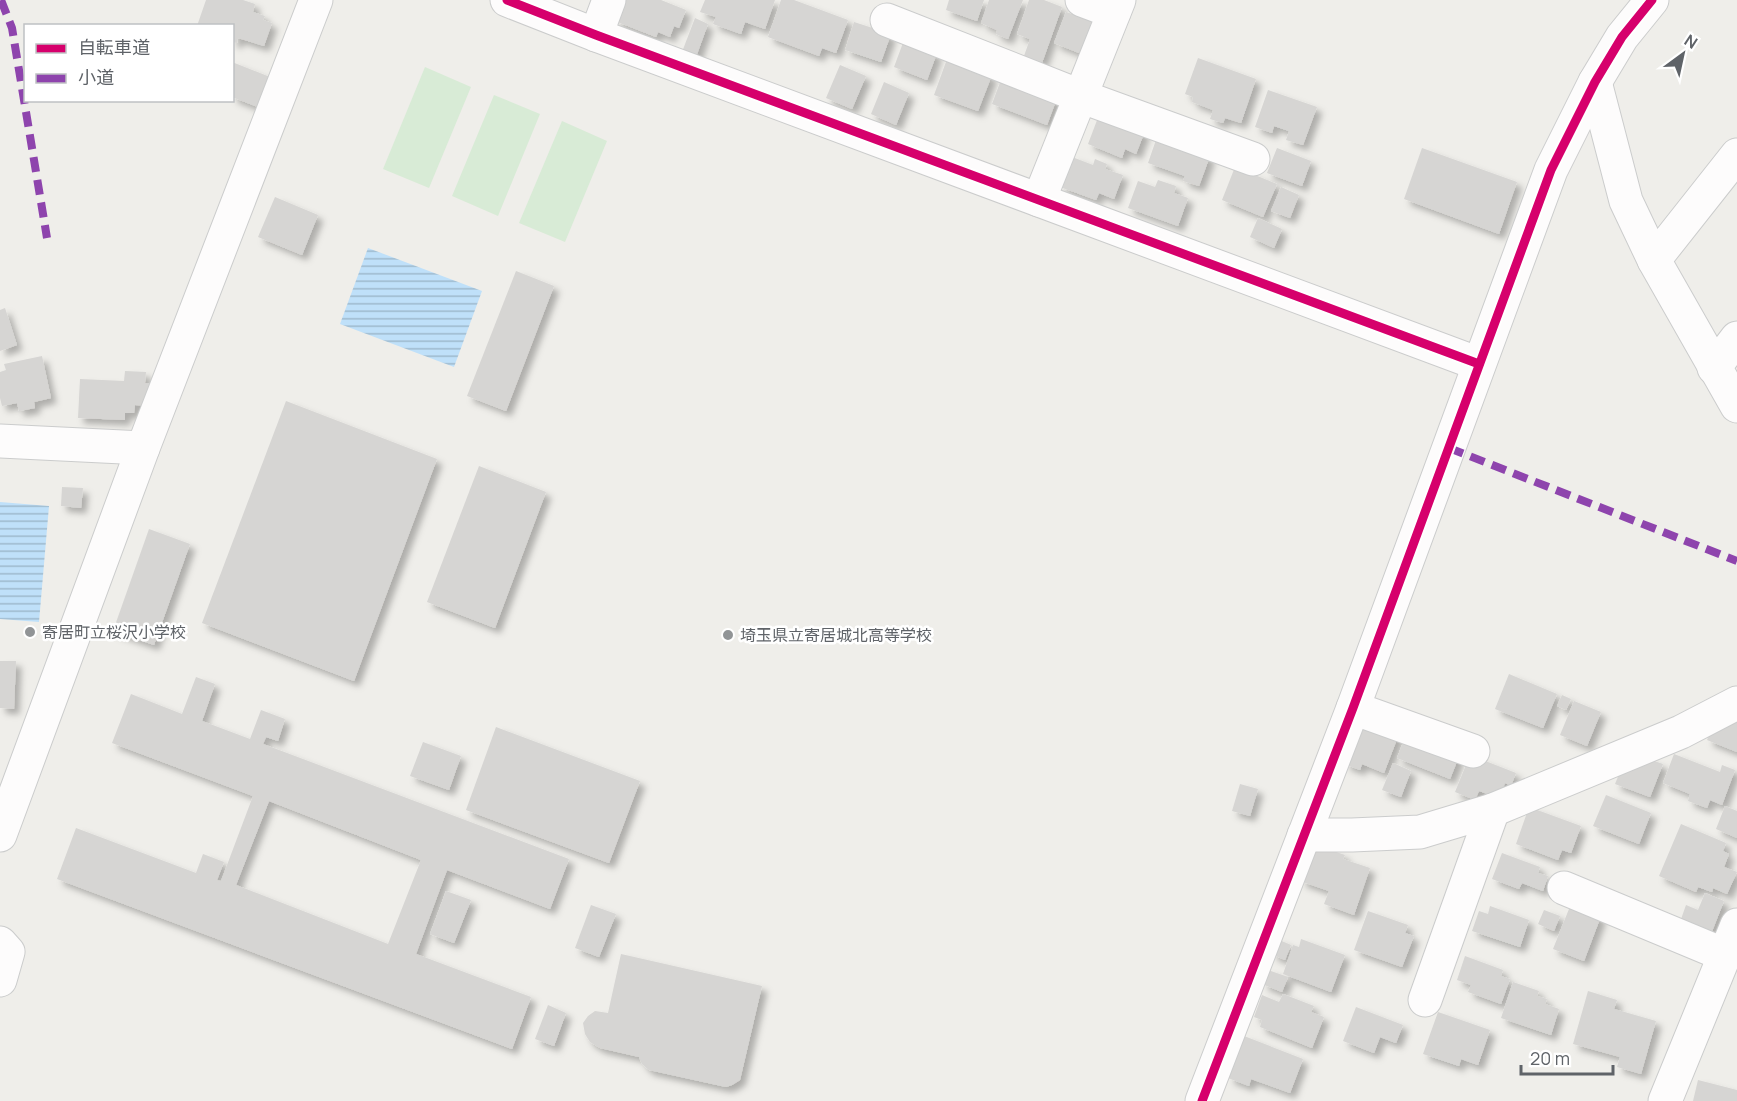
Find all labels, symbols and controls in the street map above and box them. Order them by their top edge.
legend [24,24,234,102]
north arrow [1653,24,1713,84]
text: N [1680,29,1702,54]
text: 自転車道 [78,35,150,59]
text: 小道 [78,65,114,89]
place label: 寄居町立桜沢小学校 [42,621,186,643]
place label: 埼玉県立寄居城北高等学校 [740,624,932,646]
marker: 寄居町立桜沢小学校 [23,625,37,639]
marker: 埼玉県立寄居城北高等学校 [721,628,735,642]
scale bar [1521,1038,1612,1076]
text: 20 m [1530,1046,1570,1070]

